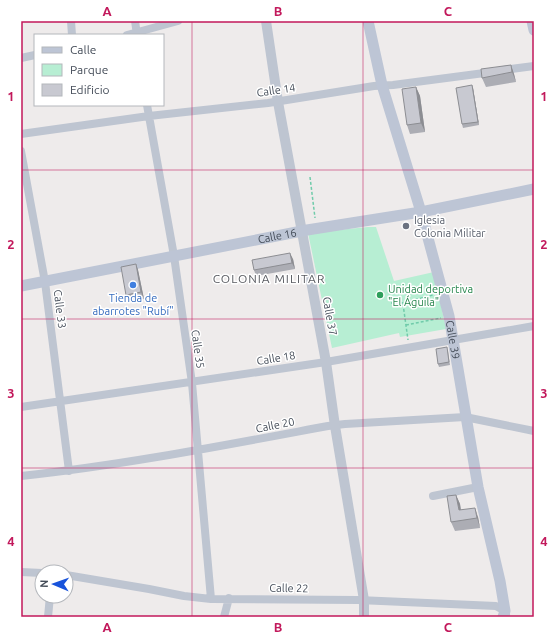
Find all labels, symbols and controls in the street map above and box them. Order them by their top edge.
text: A [102,4,112,18]
text: B [274,4,283,18]
text: C [444,4,453,18]
legend [34,34,164,106]
text: Calle [70,43,96,56]
text: Parque [70,63,108,76]
street label: Calle 14 [256,81,296,99]
text: Edificio [70,83,110,96]
text: 1 [7,89,15,103]
text: 1 [540,89,548,103]
place label: Iglesia Colonia Militar [414,214,486,239]
marker: Iglesia Colonia Militar [401,221,411,231]
street label: Calle 16 [257,226,298,246]
text: 2 [7,237,15,251]
text: 2 [540,237,548,251]
district label: COLONIA MILITAR [213,272,325,285]
marker: Tienda de abarrotes "Rubí" [128,280,138,290]
place label: Unidad deportiva "El Águila" [388,283,473,308]
street label: Calle 33 [52,289,68,329]
marker: Unidad deportiva "El Águila" [375,290,385,300]
place label: Tienda de abarrotes "Rubí" [92,292,174,317]
street label: Calle 37 [321,296,339,336]
street label: Calle 39 [444,319,462,360]
street label: Calle 35 [189,329,207,369]
street label: Calle 18 [256,349,296,367]
text: 3 [7,386,15,400]
text: 3 [540,386,548,400]
street label: Calle 20 [255,415,295,435]
text: 4 [7,534,15,548]
text: 4 [540,534,548,548]
north arrow [34,564,74,604]
text: N [38,579,50,588]
street label: Calle 22 [269,582,309,594]
text: A [102,620,112,634]
text: B [274,620,283,634]
text: C [444,620,453,634]

